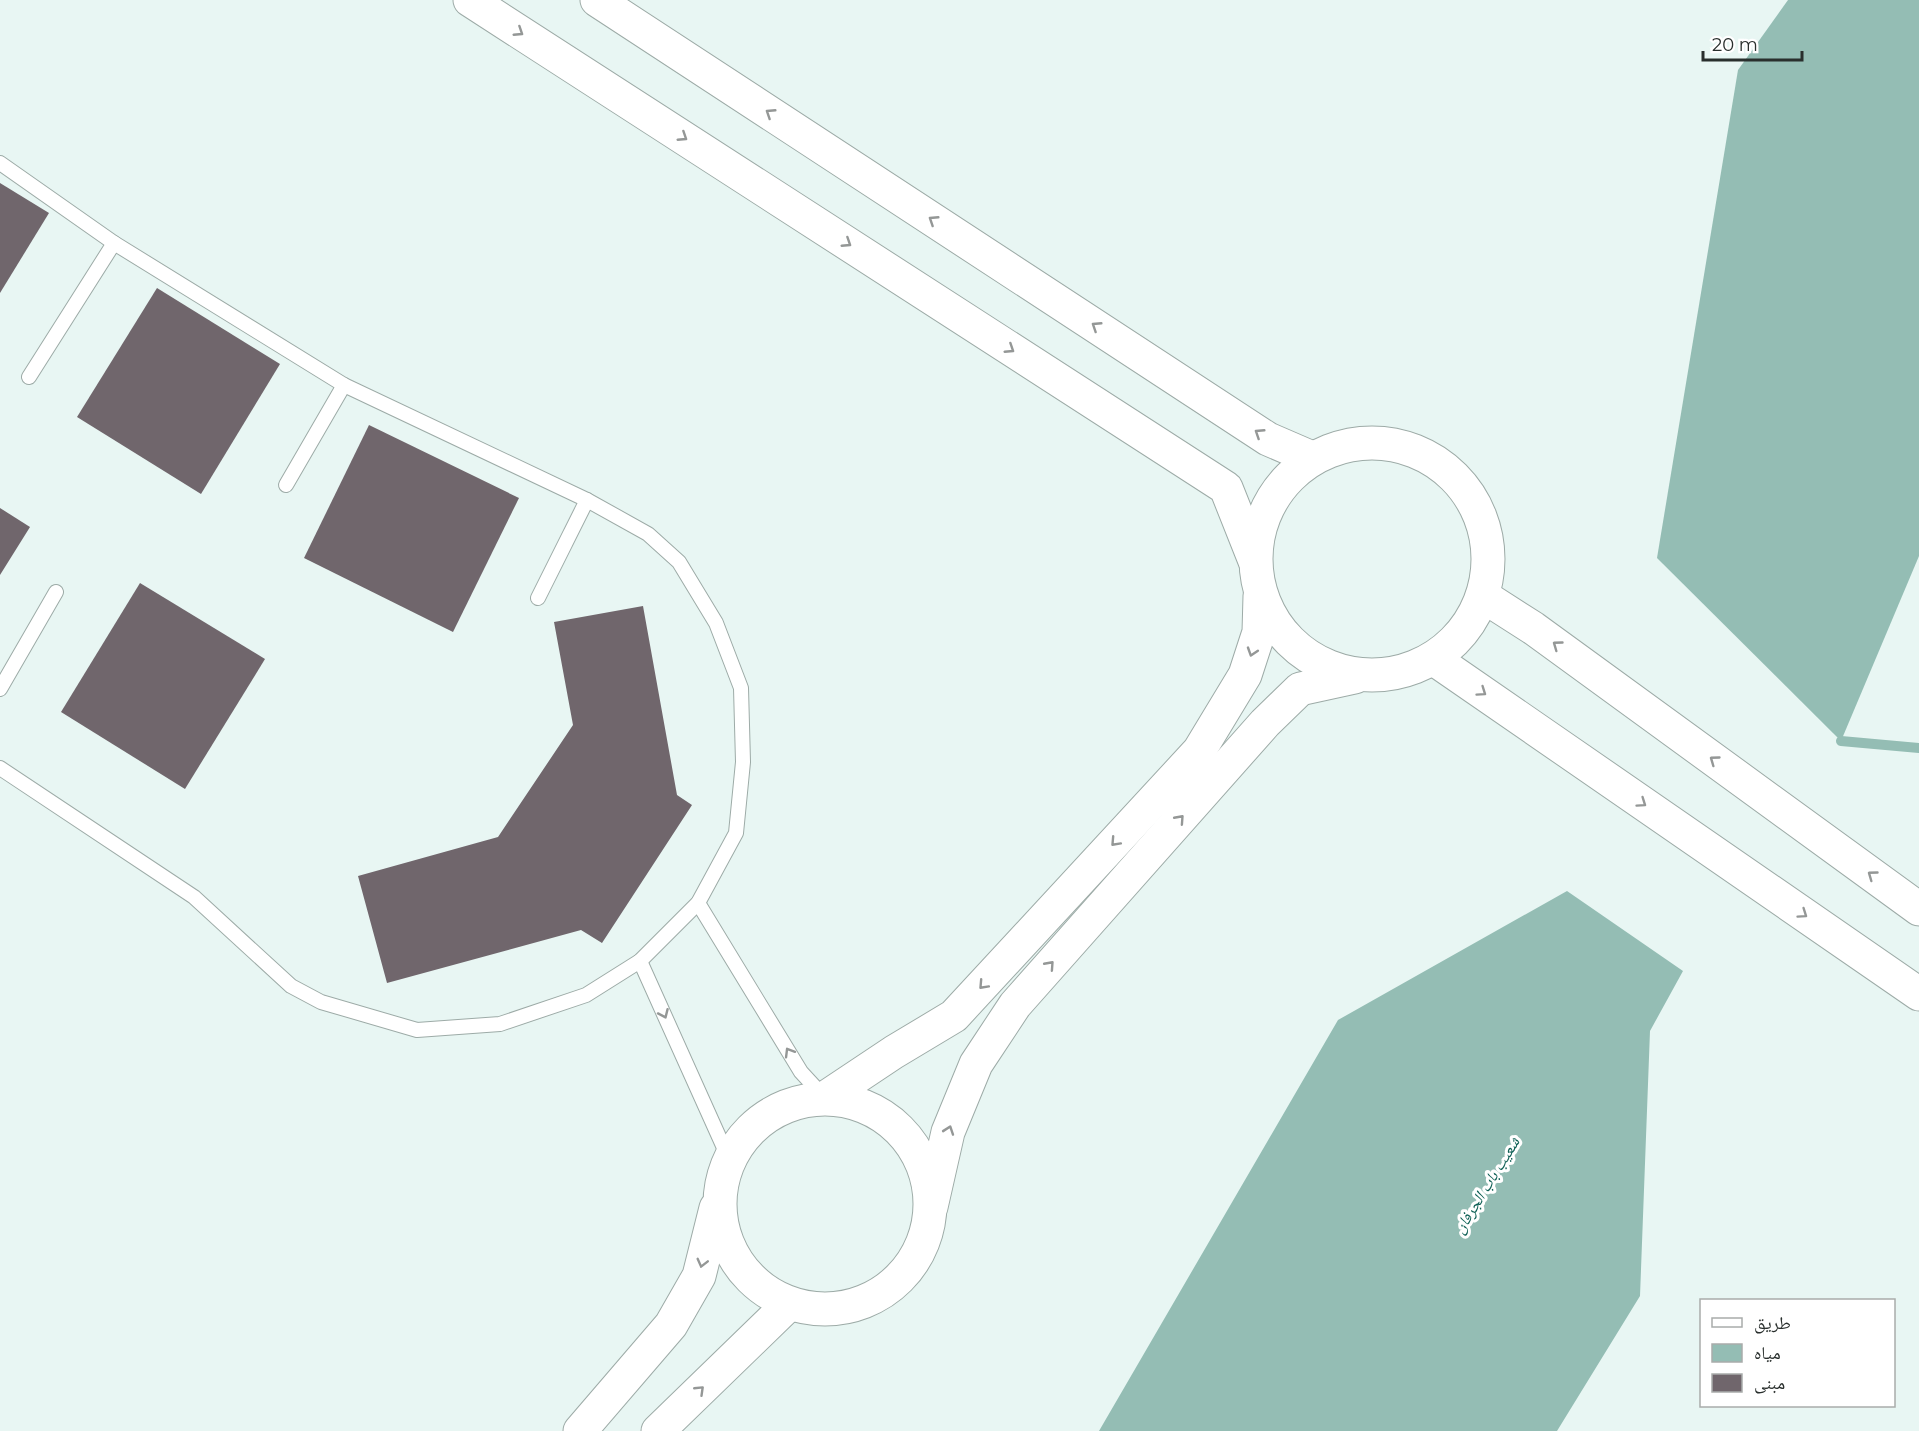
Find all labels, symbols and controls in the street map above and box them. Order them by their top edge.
one-way arrow [513,24,523,36]
scale bar [1703,24,1802,62]
text: 20 m [1712,34,1758,56]
one-way arrow [765,109,776,120]
one-way arrow [677,130,687,142]
one-way arrow [928,216,939,227]
one-way arrow [840,236,851,247]
one-way arrow [1092,322,1102,334]
one-way arrow [1004,342,1015,353]
one-way arrow [1255,429,1266,440]
one-way arrow [1552,641,1563,652]
one-way arrow [1247,646,1259,657]
one-way arrow [1475,685,1486,696]
one-way arrow [1710,756,1721,767]
one-way arrow [1636,796,1647,807]
one-way arrow [1173,816,1184,826]
one-way arrow [1111,835,1122,846]
one-way arrow [1867,871,1878,882]
one-way arrow [1796,907,1807,918]
one-way arrow [1043,962,1054,972]
one-way arrow [979,978,990,989]
one-way arrow [656,1008,668,1019]
one-way arrow [784,1048,796,1058]
one-way arrow [942,1125,955,1136]
water label: شعيب باب الجرفان [1449,1133,1525,1237]
one-way arrow [697,1258,710,1268]
legend [1700,1299,1895,1407]
text: طريق [1754,1312,1791,1334]
text: مياه [1754,1342,1781,1364]
text: مبنى [1754,1372,1785,1394]
one-way arrow [693,1387,704,1398]

